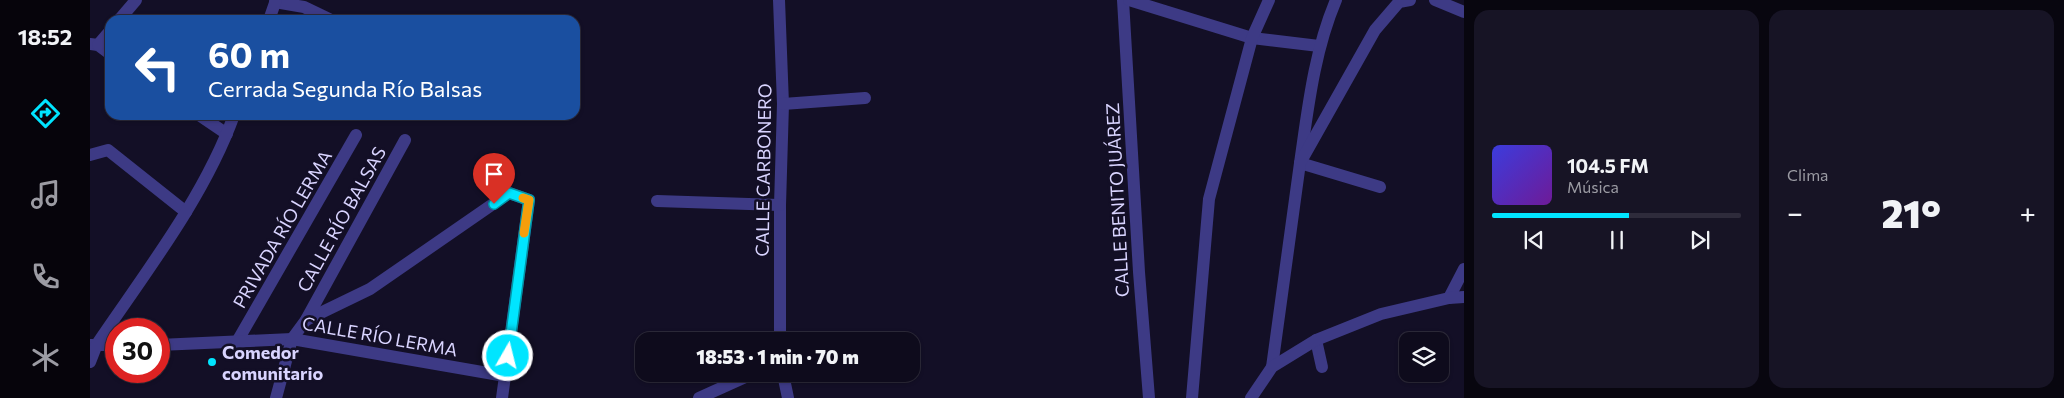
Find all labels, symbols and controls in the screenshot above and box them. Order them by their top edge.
text: 18:52 [18,23,72,50]
text: 60 m [208,32,290,75]
icon: left [125,35,190,100]
text: Cerrada Segunda Río Balsas [208,75,482,102]
street label: CALLE CARBONERO [750,83,776,257]
icon: directions [28,96,63,131]
street label: CALLE BENITO JUÁREZ [1101,102,1133,298]
street label: CALLE RÍO BALSAS [292,143,390,295]
street label: PRIVADA RÍO LERMA [228,146,336,312]
pin [473,153,515,204]
text: 104.5 FM [1567,154,1649,177]
icon: arrive [480,160,508,188]
text: Clima [1787,165,1828,184]
icon: music [28,177,63,212]
text: Música [1567,177,1619,196]
text: 21° [1881,189,1941,236]
text: − [1787,195,1803,229]
text: + [2020,195,2036,229]
icon: previous [1520,226,1548,254]
icon: pause [1603,226,1631,254]
icon: next [1686,226,1714,254]
icon: phone [28,259,63,294]
street label: CALLE RÍO LERMA [301,311,459,361]
speed limit sign: 30 [105,318,170,383]
position arrow [481,329,533,381]
map controls [1399,332,1449,382]
button: layers [1399,332,1449,382]
icon: climate [28,340,63,375]
place label: Comedor comunitario [222,341,323,384]
text: 18:53 · 1 min · 70 m [696,345,859,368]
marker: Comedor comunitario [206,356,218,368]

